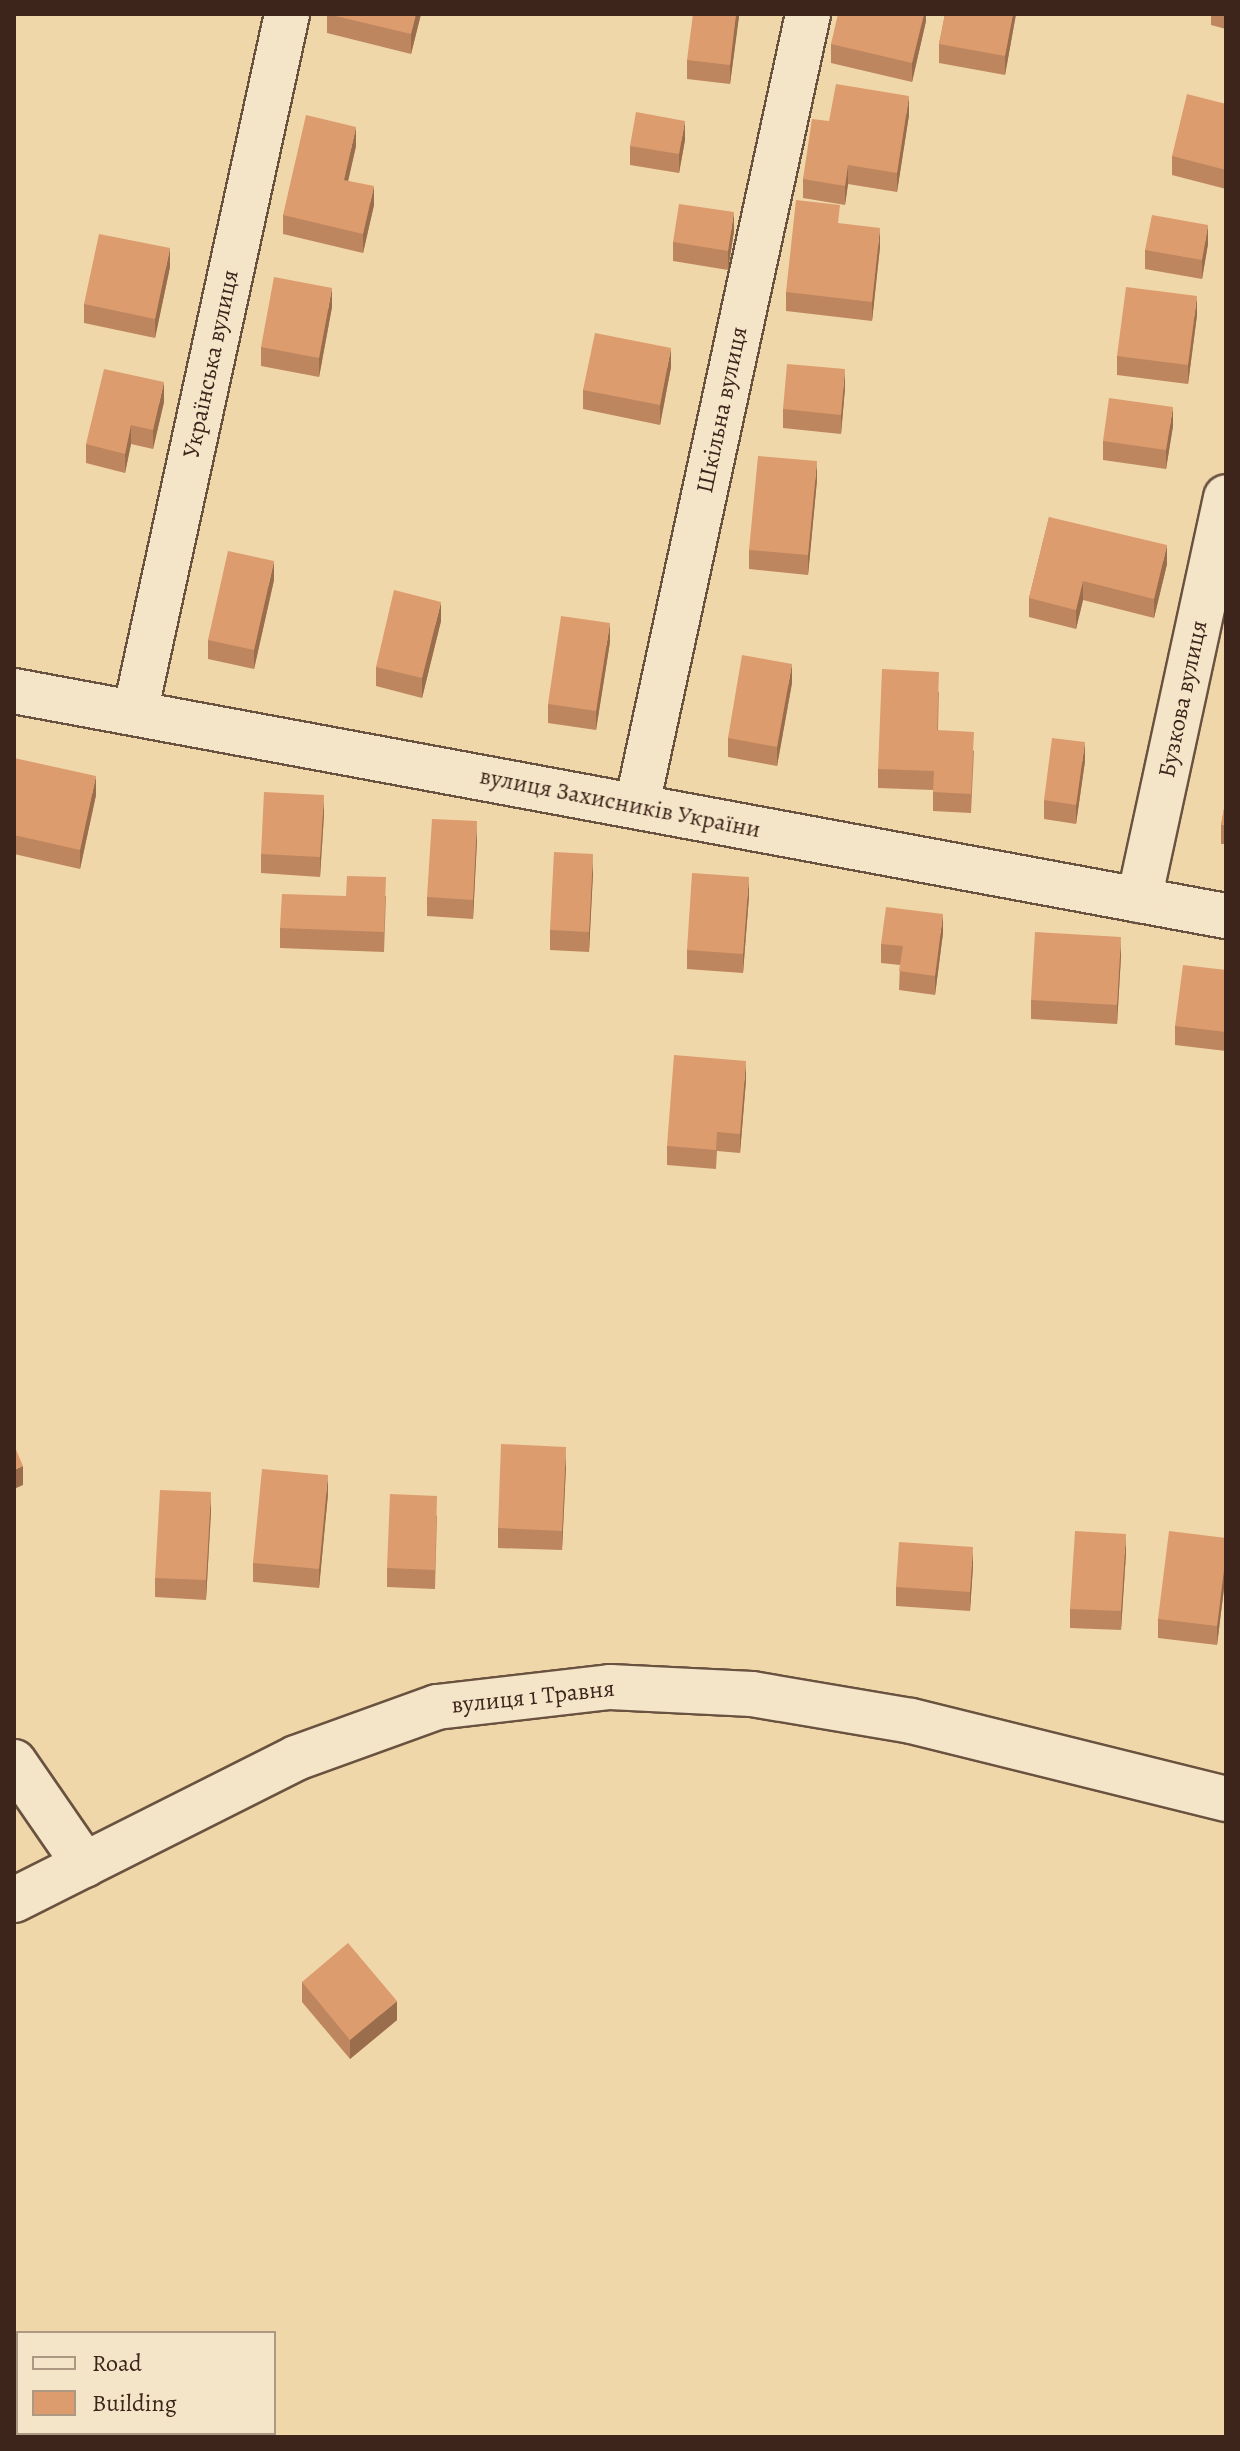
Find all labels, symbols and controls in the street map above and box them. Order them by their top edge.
street label: Українська вулиця [177,267,245,461]
street label: Шкільна вулиця [690,324,754,496]
street label: Бузкова вулиця [1152,618,1214,780]
street label: вулиця Захисників України [477,762,763,844]
street label: вулиця 1 Травня [450,1674,616,1720]
legend [16,2331,276,2435]
text: Road [92,2347,142,2379]
text: Building [92,2387,177,2419]

